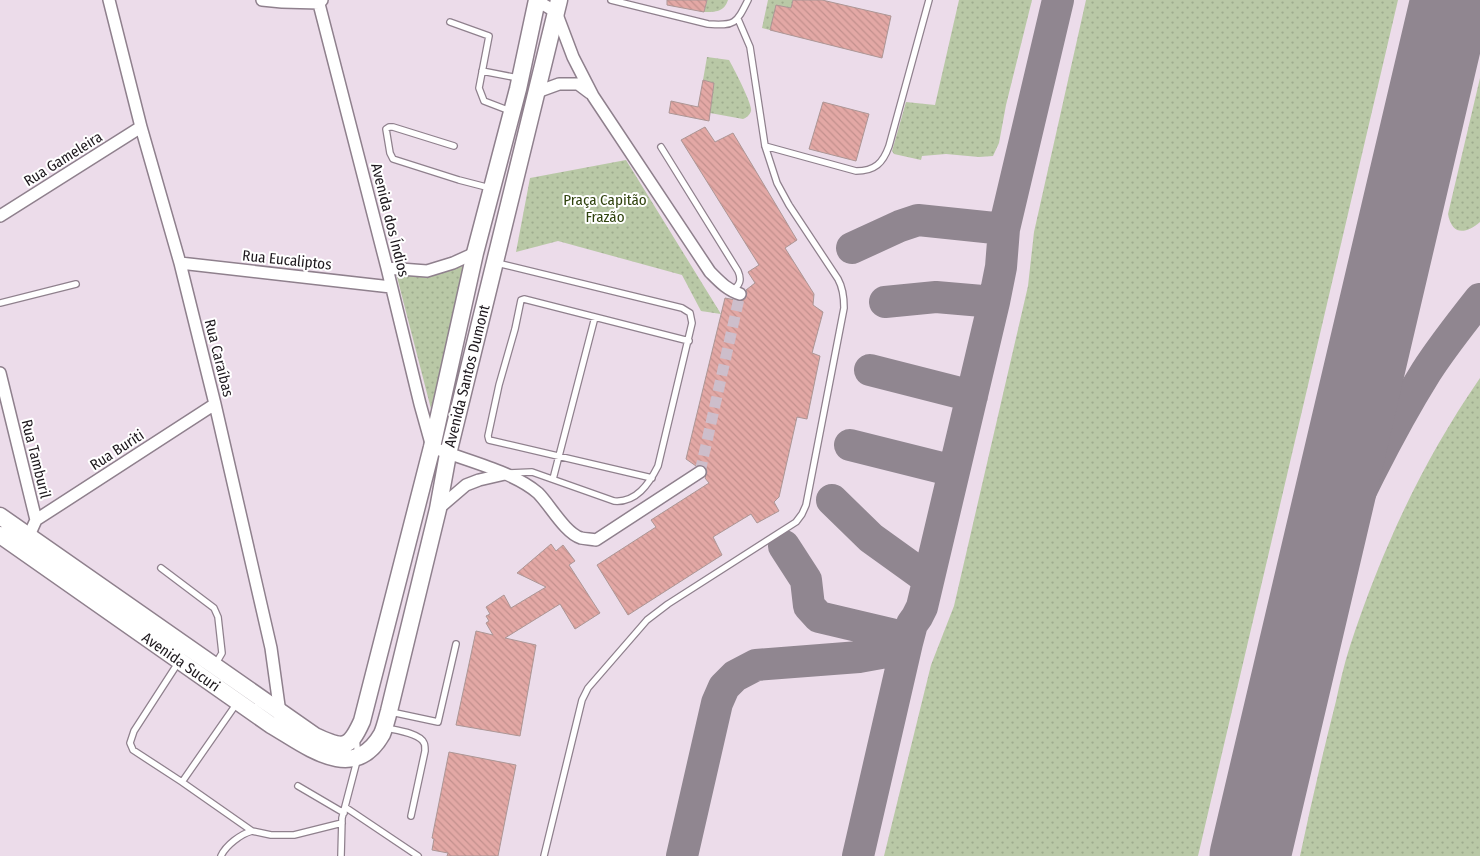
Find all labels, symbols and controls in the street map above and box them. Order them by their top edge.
street label: Rua Gameleira [20,128,106,190]
street label: Avenida dos Índios [367,161,413,279]
park label: Praça Capitão Frazão [563,191,647,226]
street label: Rua Eucaliptos [241,246,333,274]
street label: Avenida Santos Dumont [441,303,493,449]
street label: Rua Caraíbas [201,317,237,399]
street label: Rua Tamburil [17,418,55,500]
street label: Rua Buriti [87,426,147,474]
street label: Avenida Sucuri [139,629,223,695]

